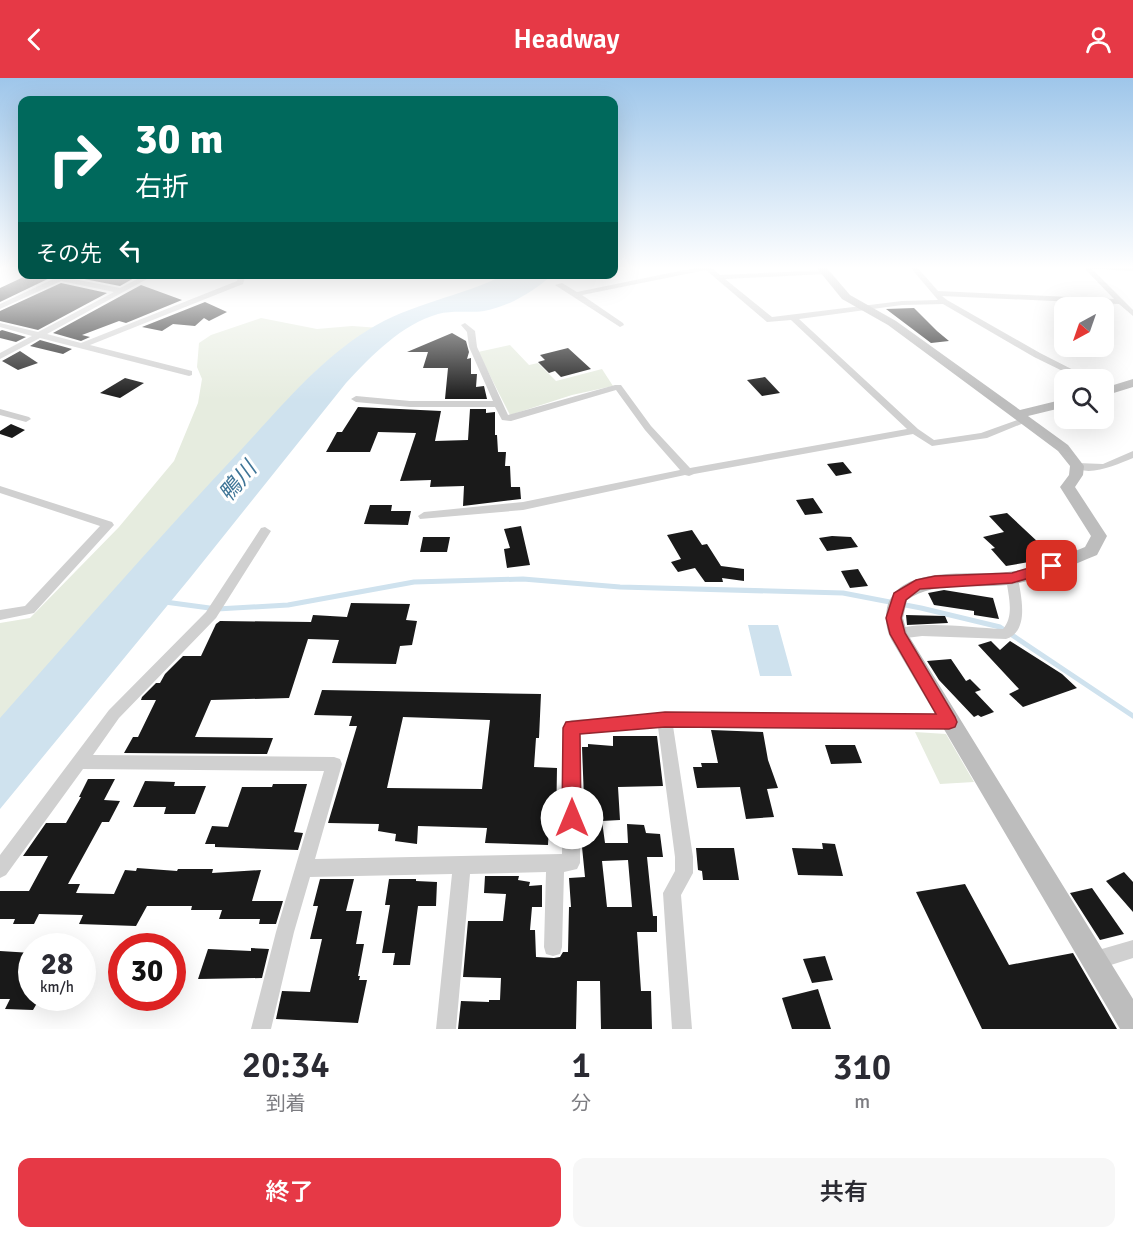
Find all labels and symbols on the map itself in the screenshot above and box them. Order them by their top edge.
north arrow [1054,297,1114,357]
water label: 鴨川 [213,454,263,507]
pin [1026,540,1077,591]
position arrow [540,786,604,850]
speed limit sign: 30 [108,933,186,1011]

